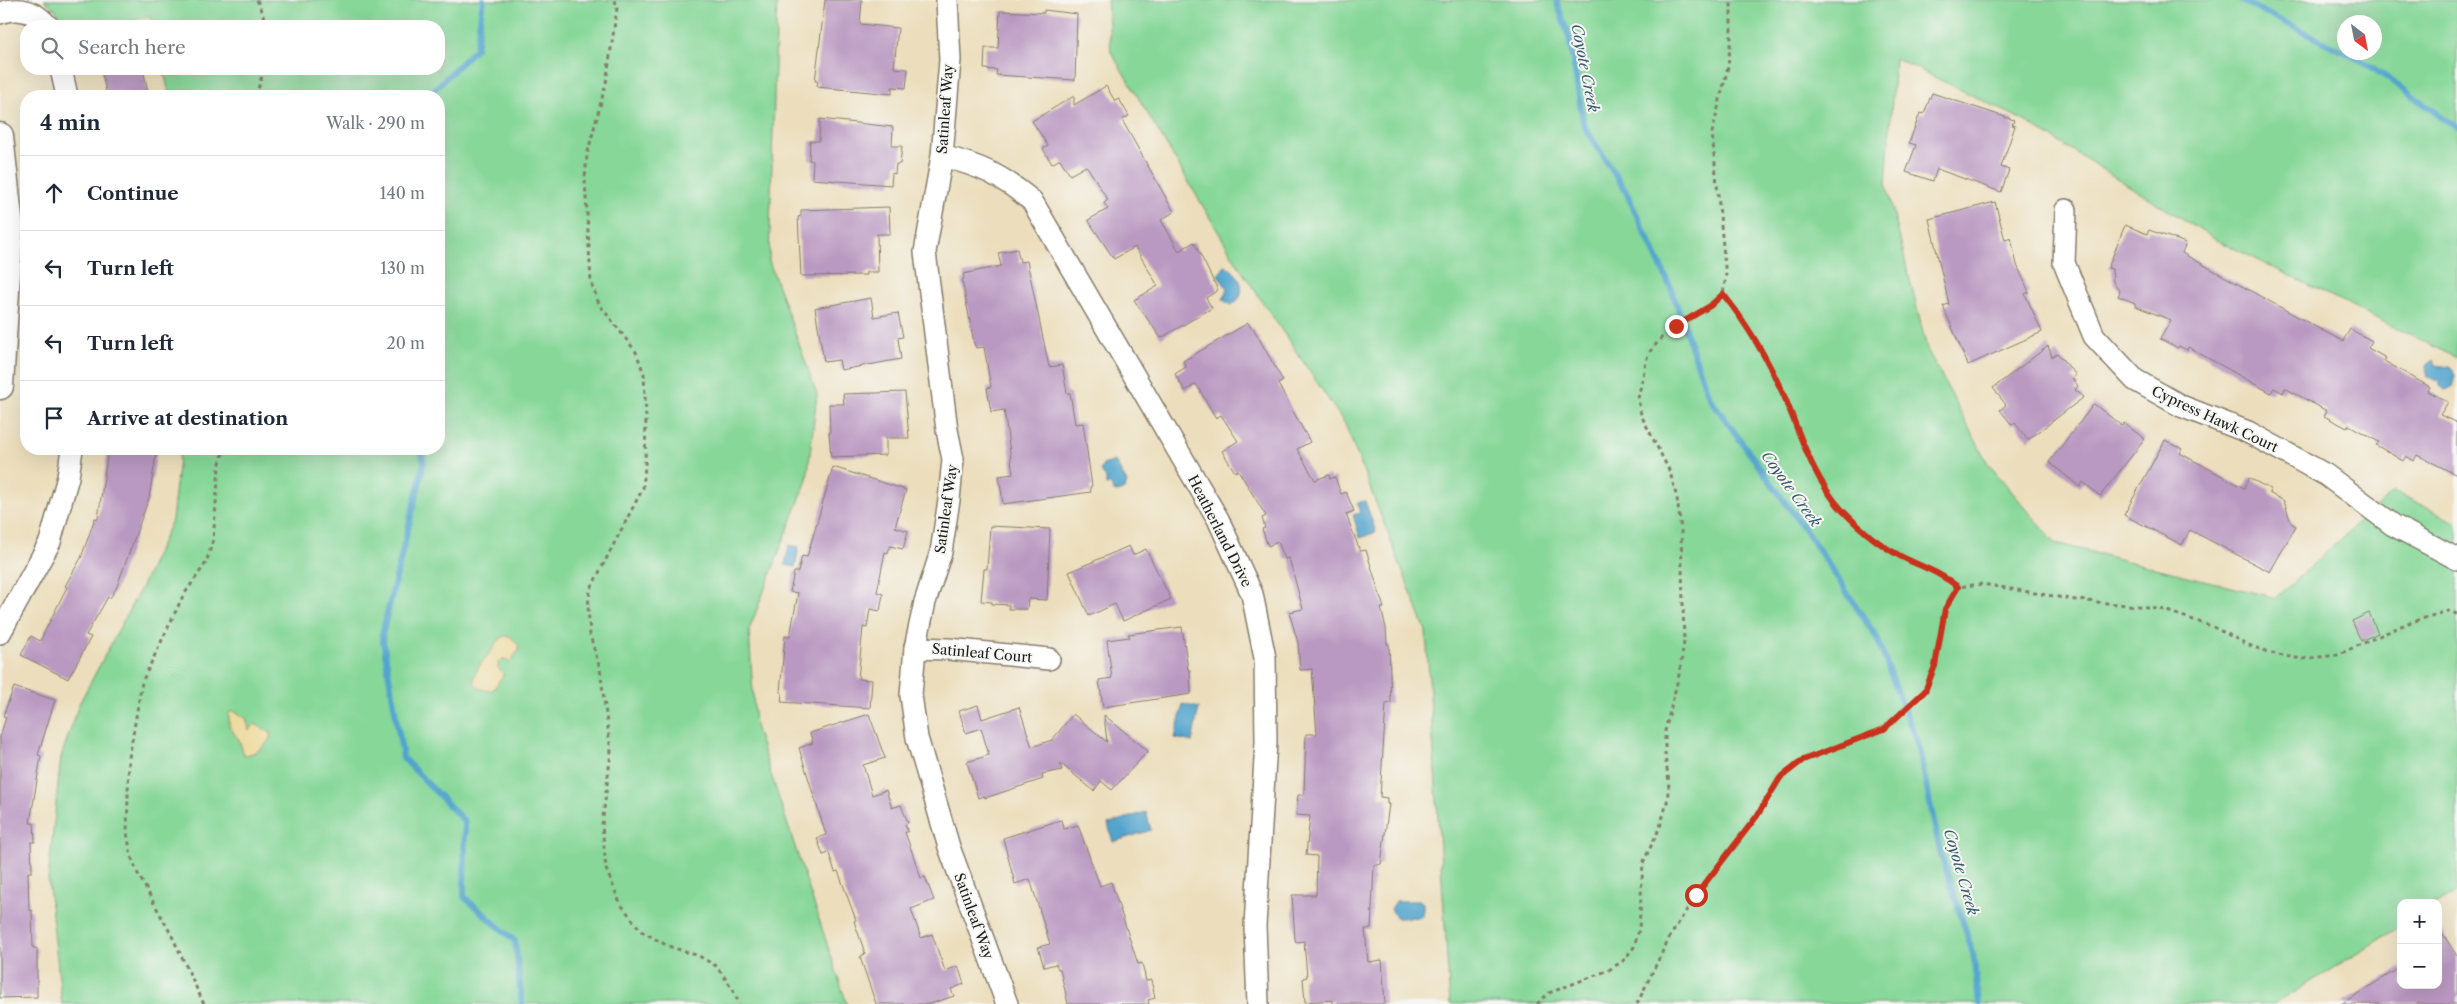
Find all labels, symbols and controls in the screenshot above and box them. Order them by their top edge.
north arrow [2337,15,2382,60]
search box [20,20,445,75]
water label: Coyote Creek [1568,22,1603,114]
icon: search [38,34,66,62]
text: Search here [78,36,186,59]
street label: Satinleaf Way [933,63,957,155]
text: 4 min [40,110,101,135]
text: Walk · 290 m [326,113,425,133]
icon: ahead [40,179,68,207]
text: Continue [87,182,179,205]
text: 140 m [380,183,425,203]
icon: left [40,254,68,282]
text: Turn left [87,257,174,280]
text: 130 m [380,258,425,278]
route end [1665,315,1688,338]
icon: left [40,329,68,357]
text: Turn left [87,332,174,355]
text: 20 m [386,333,425,353]
street label: Cypress Hawk Court [2149,382,2281,456]
icon: arrive [40,404,68,432]
text: Arrive at destination [87,407,288,430]
water label: Coyote Creek [1757,447,1825,531]
street label: Satinleaf Way [931,463,961,555]
street label: Heatherland Drive [1184,472,1256,590]
street label: Satinleaf Court [931,640,1033,666]
water label: Coyote Creek [1940,826,1983,918]
street label: Satinleaf Way [950,871,998,962]
route start [1685,884,1708,907]
map controls [2397,899,2442,989]
button: + [2397,899,2442,944]
button: − [2397,944,2442,989]

